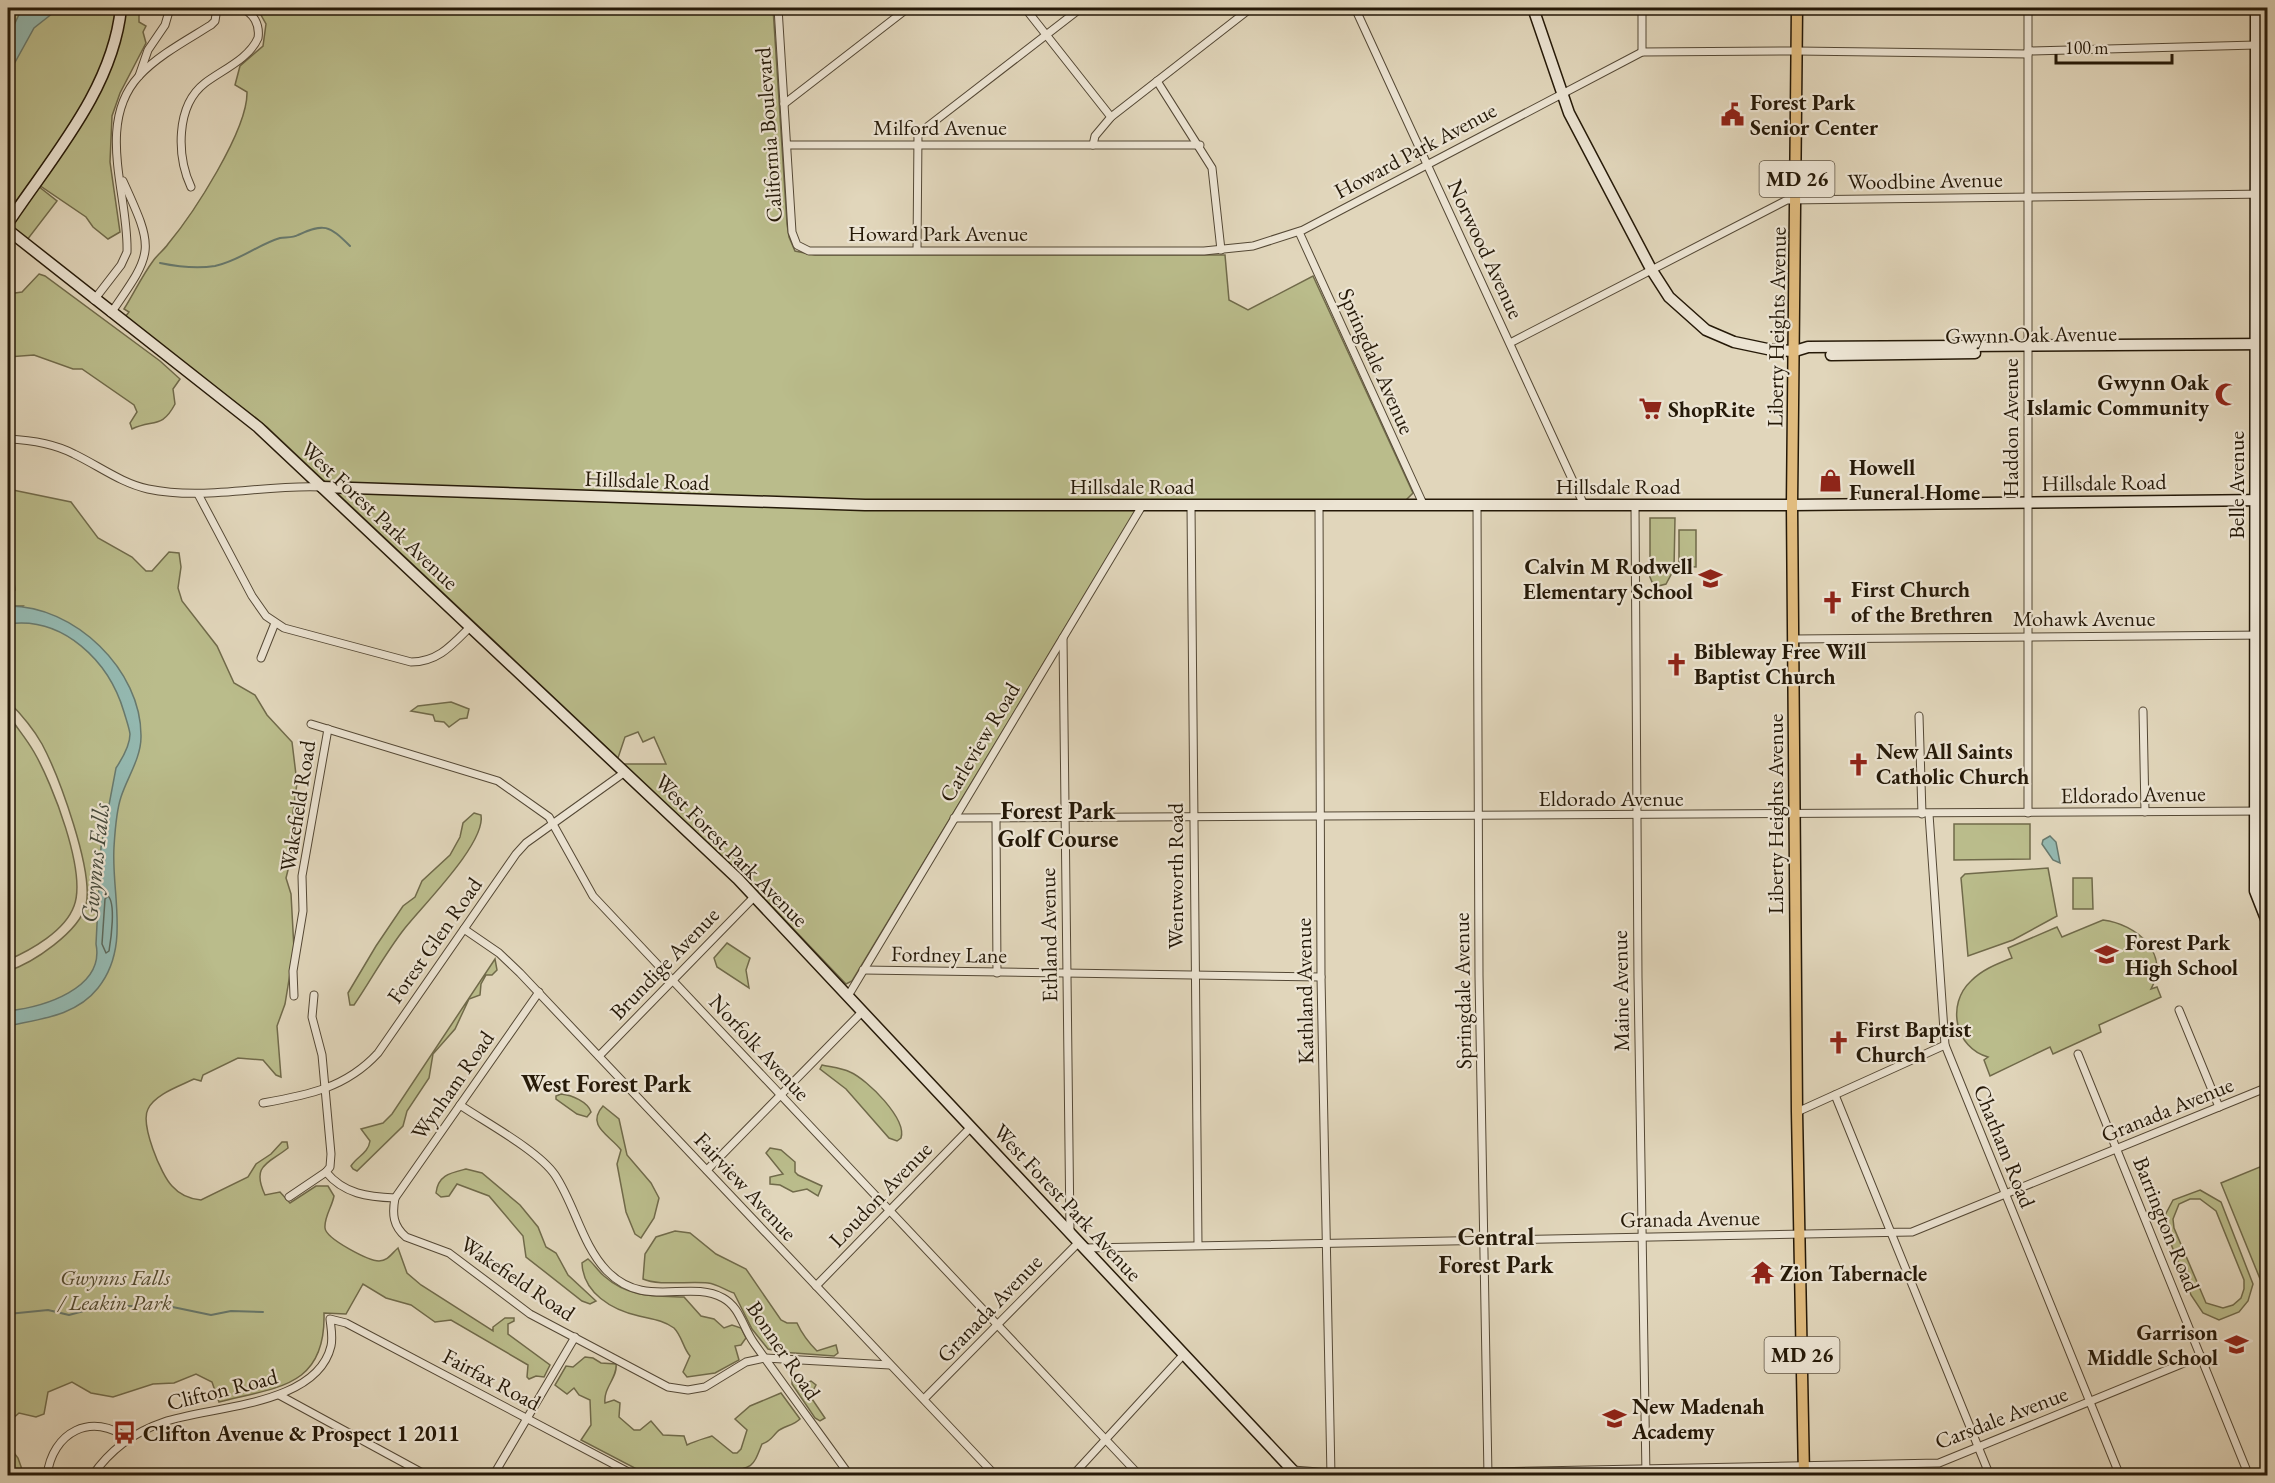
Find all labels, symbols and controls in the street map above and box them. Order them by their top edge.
scale bar [2056,27,2172,65]
text: 100 m [2065,36,2109,59]
street label: California Boulevard [748,45,789,224]
place label: Forest Park Senior Center [1750,88,1879,142]
street label: Howard Park Avenue [1329,95,1502,205]
public building icon: Forest Park Senior Center [1719,102,1745,128]
street label: Milford Avenue [873,113,1007,142]
road number: MD 26 [1760,161,1834,197]
street label: Woodbine Avenue [1847,165,2003,196]
street label: Norwood Avenue [1441,175,1531,324]
street label: Howard Park Avenue [848,219,1028,248]
street label: Liberty Heights Avenue [1760,226,1793,428]
street label: Springdale Avenue [1331,284,1422,439]
street label: Gwynn Oak Avenue [1945,318,2118,350]
street label: Haddon Avenue [1996,358,2025,497]
place label: Gwynn Oak Islamic Community [2027,368,2210,422]
mosque icon: Gwynn Oak Islamic Community [2214,382,2240,408]
place label: ShopRite [1668,395,1755,424]
supermarket icon: ShopRite [1637,396,1663,422]
street label: Belle Avenue [2222,430,2251,539]
street label: West Forest Park Avenue [295,435,465,596]
place label: Howell Funeral Home [1849,453,1980,507]
street label: Hillsdale Road [584,464,711,497]
shop icon: Howell Funeral Home [1818,467,1844,493]
street label: Hillsdale Road [2041,467,2168,498]
street label: Hillsdale Road [1069,472,1195,501]
street label: Hillsdale Road [1555,472,1681,501]
place label: Calvin M Rodwell Elementary School [1523,552,1693,606]
school or university icon: Calvin M Rodwell Elementary School [1698,566,1724,592]
place label: First Church of the Brethren [1851,575,1993,629]
church icon: First Church of the Brethren [1820,589,1846,615]
street label: Mohawk Avenue [2013,604,2156,633]
place label: Bibleway Free Will Baptist Church [1694,637,1867,691]
church icon: Bibleway Free Will Baptist Church [1663,651,1689,677]
street label: Carleview Road [932,676,1027,807]
street label: Liberty Heights Avenue [1761,713,1790,914]
place label: New All Saints Catholic Church [1876,737,2029,791]
street label: Wakefield Road [273,738,322,874]
church icon: New All Saints Catholic Church [1845,751,1871,777]
street label: West Forest Park Avenue [649,767,815,934]
street label: Eldorado Avenue [2060,779,2206,810]
street label: Eldorado Avenue [1538,784,1684,813]
district label: Forest Park Golf Course [997,795,1119,854]
water label: Gwynns Falls [73,801,116,924]
street label: Wentworth Road [1161,802,1190,949]
street label: Ethland Avenue [1033,867,1064,1003]
street label: Forest Glen Road [380,871,489,1009]
street label: Brundige Avenue [603,901,726,1026]
street label: Springdale Avenue [1447,912,1478,1070]
street label: Kathland Avenue [1289,917,1320,1064]
place label: Forest Park High School [2125,928,2238,982]
street label: Maine Avenue [1605,930,1636,1052]
street label: Fordney Lane [891,939,1008,970]
school or university icon: Forest Park High School [2094,942,2120,968]
street label: Norfolk Avenue [703,988,817,1107]
place label: First Baptist Church [1856,1015,1972,1069]
street label: Wynham Road [404,1024,501,1146]
church icon: First Baptist Church [1825,1029,1851,1055]
district label: West Forest Park [521,1068,692,1099]
street label: Granada Avenue [2097,1070,2238,1149]
street label: Chatham Road [1967,1080,2043,1213]
street label: West Forest Park Avenue [987,1117,1149,1288]
street label: Fairview Avenue [688,1126,804,1247]
street label: Loudon Avenue [823,1135,938,1254]
street label: Barrington Road [2126,1153,2207,1297]
street label: Granada Avenue [1620,1203,1761,1234]
district label: Central Forest Park [1439,1221,1554,1280]
street label: Wakefield Road [455,1229,581,1328]
street label: Granada Avenue [930,1248,1049,1369]
place label: Zion Tabernacle [1780,1259,1927,1288]
temple icon: Zion Tabernacle [1749,1260,1775,1286]
park label: Gwynns Falls / Leakin Park [56,1263,172,1317]
street label: Bonner Road [740,1295,828,1406]
place label: Garrison Middle School [2087,1318,2219,1372]
school or university icon: Garrison Middle School [2223,1332,2249,1358]
road number: MD 26 [1764,1337,1840,1373]
street label: Fairfax Road [438,1341,547,1418]
street label: Clifton Road [164,1362,281,1417]
street label: Carsdale Avenue [1931,1379,2072,1456]
place label: New Madenah Academy [1631,1392,1765,1446]
school or university icon: New Madenah Academy [1601,1406,1627,1432]
place label: Clifton Avenue & Prospect 1 2011 [143,1419,460,1448]
bus stop icon: Clifton Avenue & Prospect 1 2011 [112,1420,138,1446]

